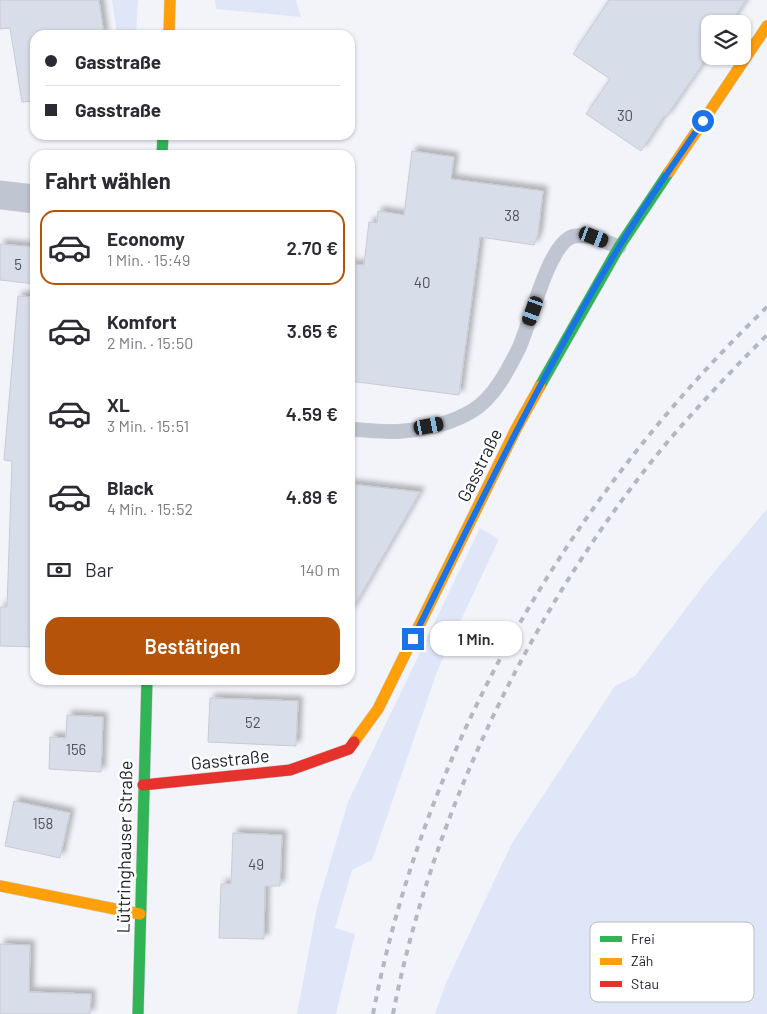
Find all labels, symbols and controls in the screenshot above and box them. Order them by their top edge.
map controls [701,15,751,65]
button: layers [701,15,751,65]
text: Gasstraße [75,50,161,73]
text: Gasstraße [75,98,161,121]
house number: 30 [617,106,633,124]
route start [692,110,714,132]
text: Fahrt wählen [45,167,171,193]
house number: 38 [504,206,520,224]
icon: car [47,225,92,270]
car [577,225,610,249]
text: Economy [107,227,185,250]
text: 2.70 € [286,236,338,259]
text: 1 Min. · 15:49 [107,250,190,269]
house number: 5 [14,255,22,273]
house number: 40 [414,273,430,291]
car [520,294,545,328]
icon: car [47,308,92,353]
text: Komfort [107,310,177,333]
text: 3.65 € [287,319,338,342]
text: 2 Min. · 15:50 [107,333,193,352]
icon: car [47,391,92,436]
text: XL [107,393,130,416]
text: 4.59 € [286,402,338,425]
text: 3 Min. · 15:51 [107,416,189,435]
car [412,416,445,436]
street label: Gasstraße [452,425,506,505]
icon: car [47,474,92,519]
text: Black [107,476,154,499]
text: 4.89 € [286,485,338,508]
text: 4 Min. · 15:52 [107,499,193,518]
icon: cash [45,556,73,584]
text: Bar [85,558,113,581]
text: 140 m [300,560,340,579]
button: Bestätigen [45,617,340,675]
callout: 1 Min. [430,622,523,656]
route end [402,628,424,650]
text: 1 Min. [457,629,495,648]
house number: 52 [245,713,261,731]
house number: 156 [66,740,86,758]
street label: Gasstraße [190,744,270,774]
street label: Lüttringhauser Straße [111,760,137,934]
house number: 158 [33,814,53,832]
house number: 49 [248,855,264,873]
legend [590,922,754,1002]
text: Frei [631,930,655,947]
text: Zäh [631,952,653,969]
text: Stau [631,975,659,992]

